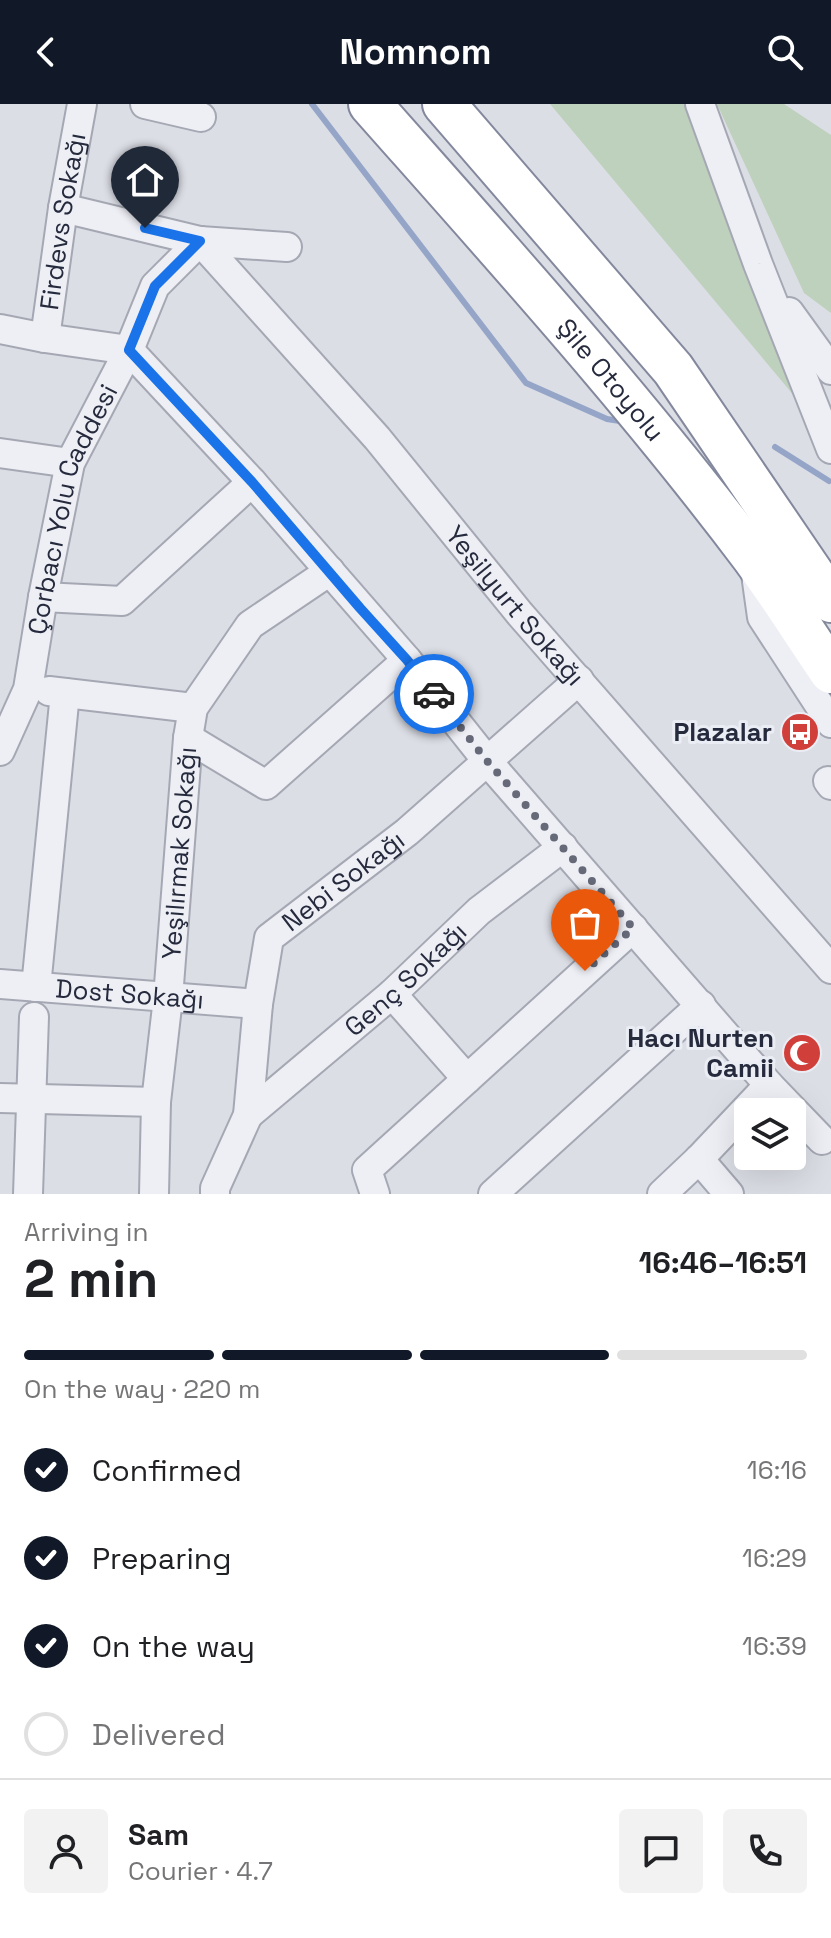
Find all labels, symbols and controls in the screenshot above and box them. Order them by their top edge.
text: Nomnom [340,29,491,75]
icon: back [24,30,68,74]
icon: search [763,30,807,74]
street label: Firdevs Sokağı [32,130,93,312]
pin [111,146,179,228]
icon: home [123,158,167,202]
street label: Şile Otoyolu [549,311,672,448]
street label: Çorbacı Yolu Caddesi [20,378,125,637]
street label: Yeşilyurt Sokağı [438,519,592,693]
courier [394,654,474,734]
icon: car [412,672,456,716]
bus stop icon: Plazalar [779,711,821,753]
place label: Plazalar [674,715,772,749]
street label: Yeşilırmak Sokağı [154,746,204,961]
street label: Nebi Sokağı [275,823,411,939]
pin [551,889,619,971]
icon: bag [563,901,607,945]
street label: Genç Sokağı [337,915,474,1044]
street label: Dost Sokağı [54,971,205,1017]
place label: Hacı Nurten Camii [627,1021,774,1085]
mosque icon: Hacı Nurten Camii [781,1032,823,1074]
map controls [734,1098,806,1170]
button: layers [734,1098,806,1170]
text: Arriving in [24,1215,148,1249]
text: 16:46–16:51 [639,1243,807,1282]
text: 2 min [24,1246,158,1312]
text: On the way · 220 m [24,1372,260,1406]
icon: check [24,1448,68,1492]
text: Confirmed [92,1451,242,1490]
text: 16:16 [747,1453,807,1487]
icon: check [24,1536,68,1580]
text: Preparing [92,1539,231,1578]
text: 16:29 [742,1541,807,1575]
icon: check [24,1624,68,1668]
text: On the way [92,1627,255,1666]
text: 16:39 [742,1629,807,1663]
text: Delivered [92,1715,226,1754]
button: person [24,1809,108,1893]
button: chat [619,1809,703,1893]
button: phone [723,1809,807,1893]
text: Sam [128,1815,189,1854]
text: Courier · 4.7 [128,1854,273,1888]

